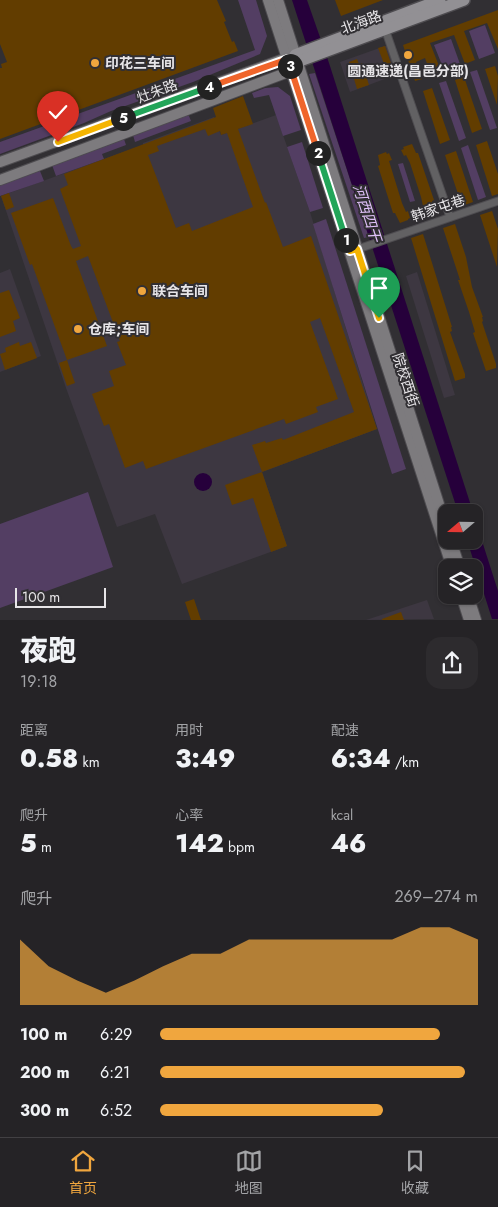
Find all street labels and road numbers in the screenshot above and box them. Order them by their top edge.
street label: 北海路 [338,5,384,39]
street label: 灶朱路 [134,74,180,108]
street label: 韩家屯巷 [408,189,468,227]
street label: 院校西街 [388,350,424,410]

